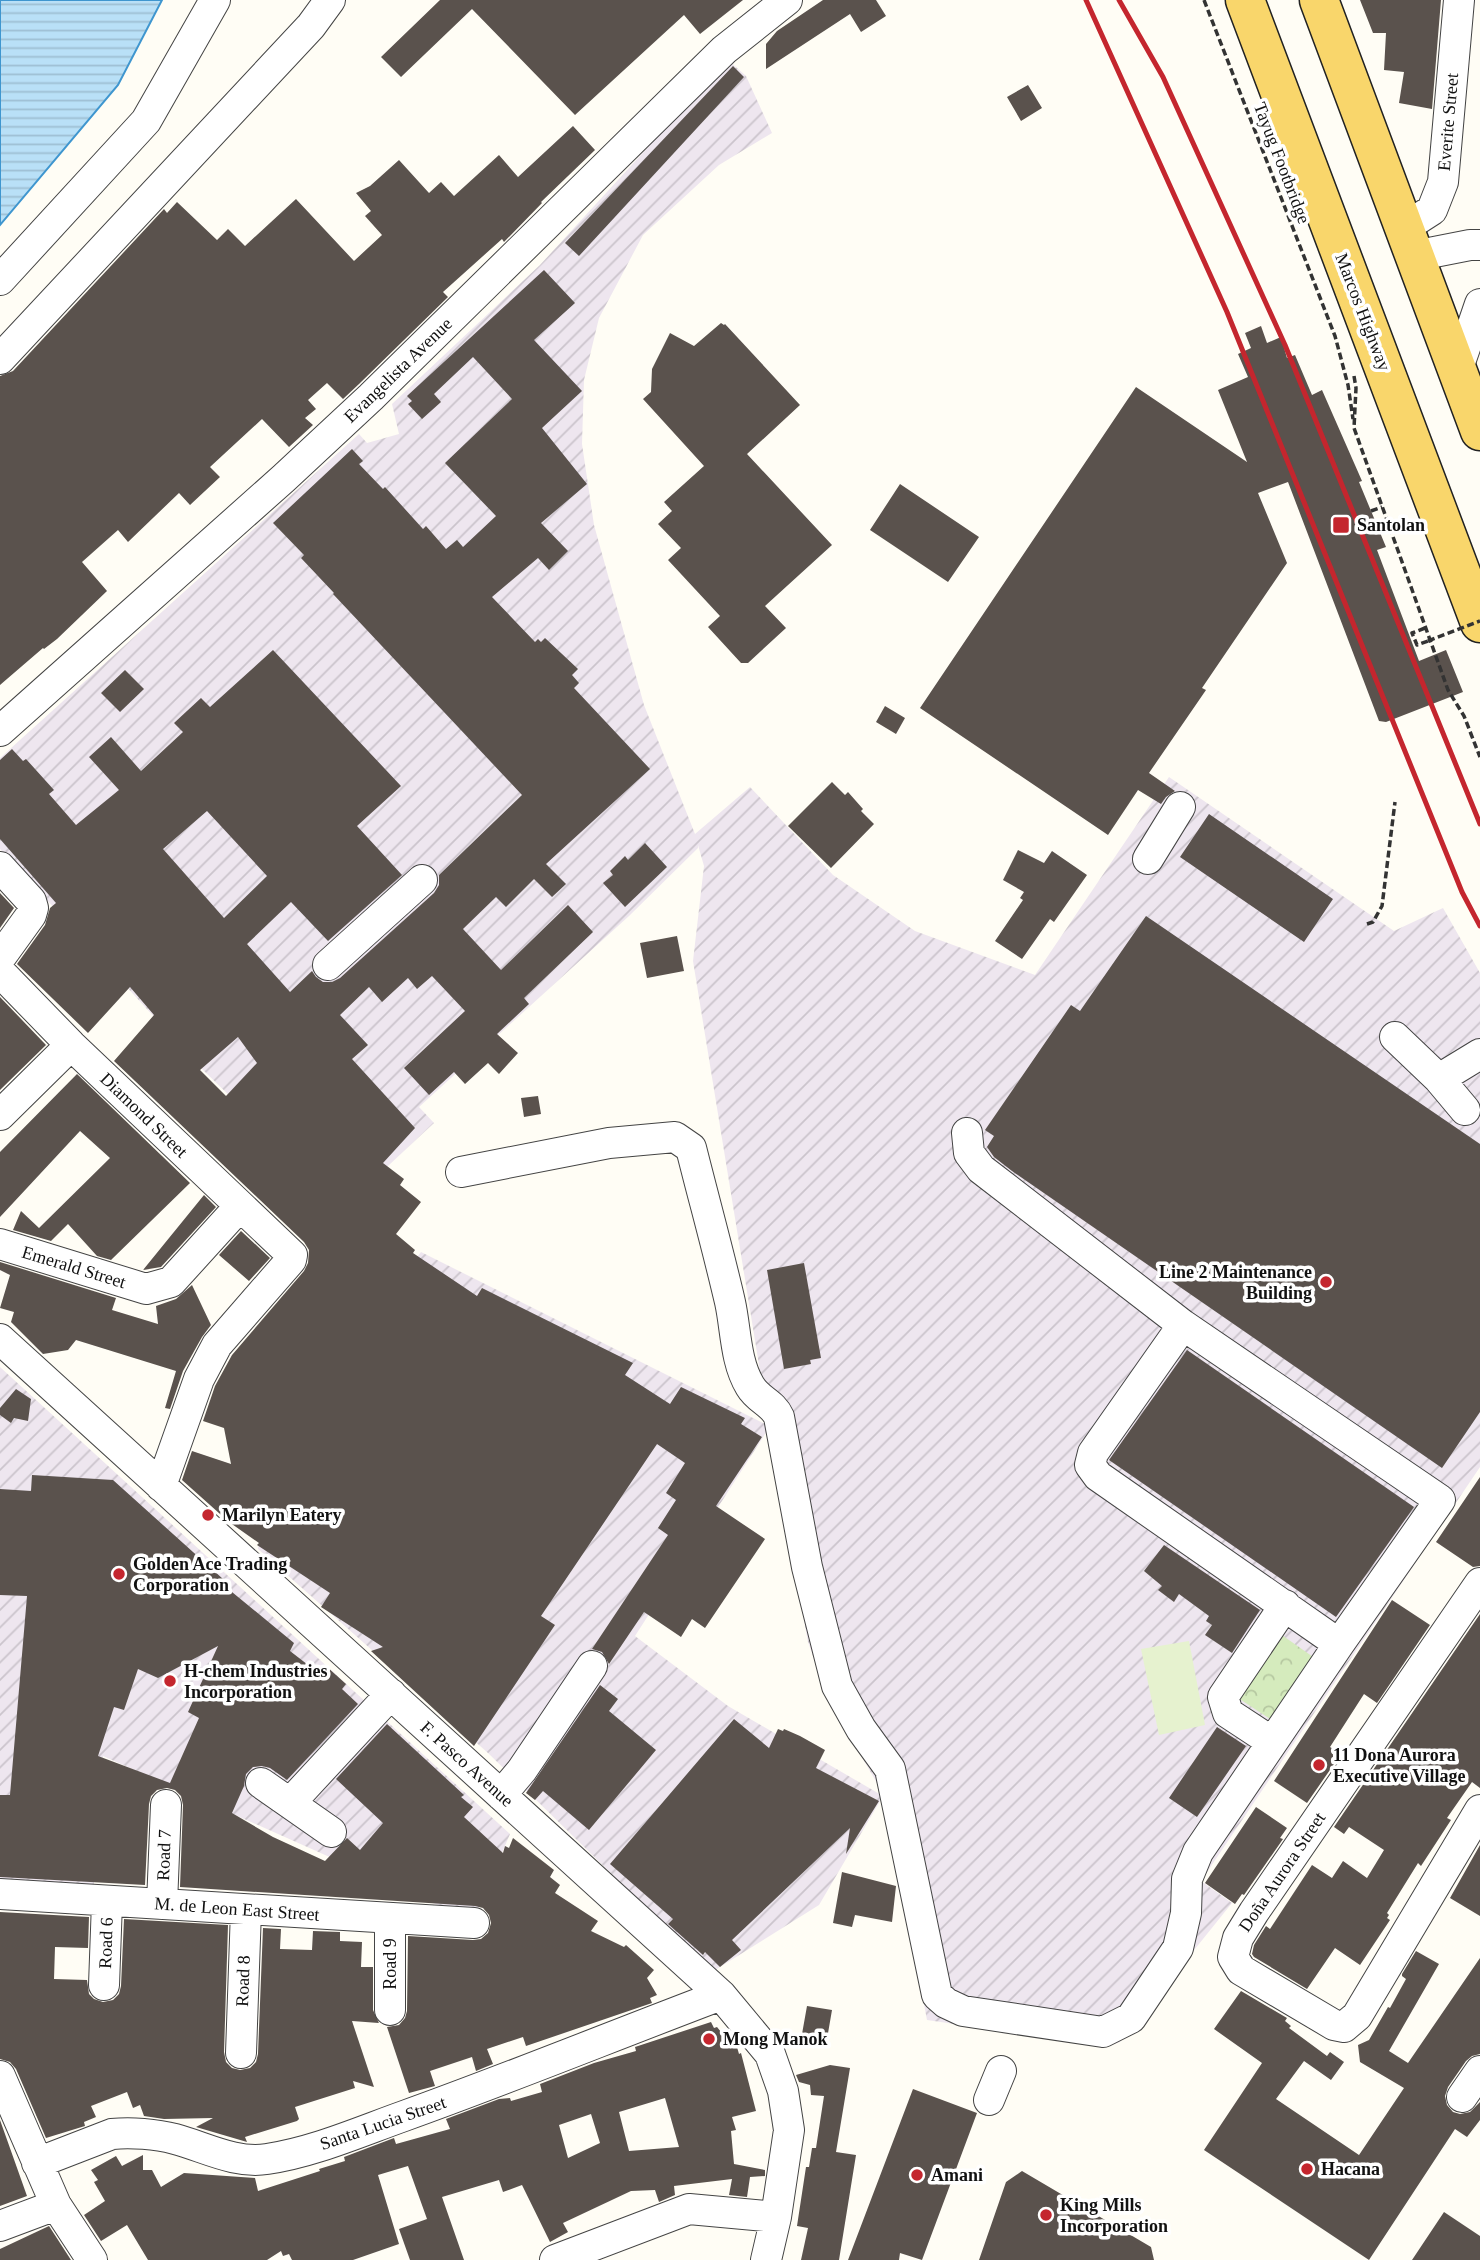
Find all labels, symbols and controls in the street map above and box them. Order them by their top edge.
street label: Everite Street [1434,72,1462,172]
street label: Tayug Footbridge [1250,100,1314,226]
street label: Marcos Highway [1331,250,1395,374]
street label: Evangelista Avenue [340,313,456,427]
marker: Santolan [1331,515,1351,535]
place label: Santolan [1357,515,1425,535]
street label: Diamond Street [96,1068,192,1162]
street label: Emerald Street [20,1242,128,1292]
place label: Line 2 Maintenance Building [1159,1262,1312,1303]
marker: Line 2 Maintenance Building [1318,1274,1334,1290]
place label: Marilyn Eatery [222,1505,341,1525]
marker: Marilyn Eatery [200,1507,216,1523]
place label: Golden Ace Trading Corporation [133,1554,287,1595]
marker: Golden Ace Trading Corporation [111,1566,127,1582]
place label: H-chem Industries Incorporation [184,1661,328,1702]
marker: H-chem Industries Incorporation [162,1673,178,1689]
street label: F. Pasco Avenue [417,1717,517,1811]
place label: 11 Dona Aurora Executive Village [1333,1745,1465,1786]
marker: 11 Dona Aurora Executive Village [1311,1757,1327,1773]
street label: Doña Aurora Street [1235,1808,1329,1936]
street label: Road 7 [153,1829,175,1881]
street label: M. de Leon East Street [154,1893,320,1925]
street label: Road 6 [95,1917,117,1969]
street label: Road 9 [380,1938,400,1990]
street label: Road 8 [232,1955,254,2007]
place label: Mong Manok [723,2029,828,2049]
marker: Mong Manok [701,2031,717,2047]
street label: Santa Lucia Street [317,2092,449,2154]
place label: Hacana [1321,2159,1380,2179]
marker: Hacana [1299,2161,1315,2177]
place label: Amani [931,2165,983,2185]
marker: Amani [909,2167,925,2183]
place label: King Mills Incorporation [1060,2195,1168,2236]
marker: King Mills Incorporation [1038,2207,1054,2223]

